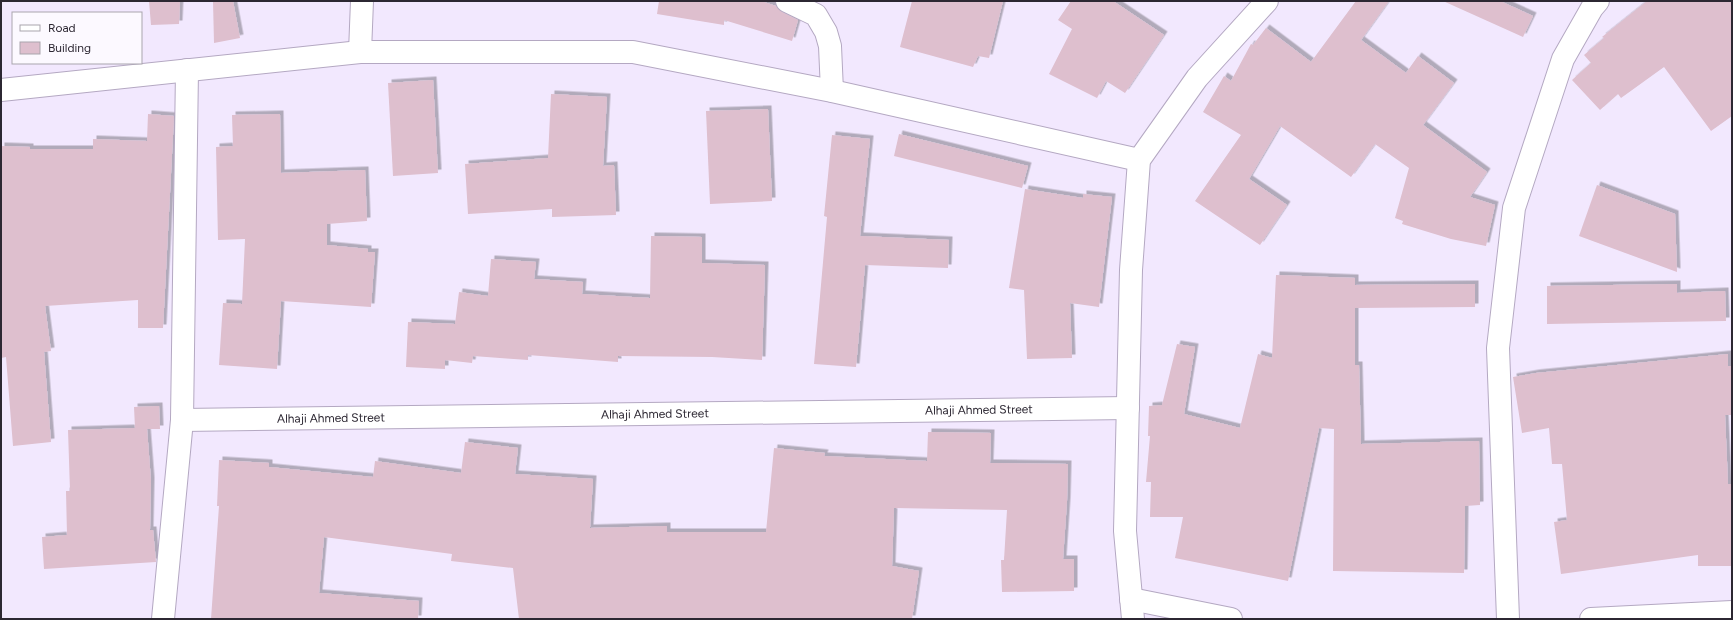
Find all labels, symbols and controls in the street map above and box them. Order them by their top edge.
legend [12,12,142,64]
text: Road [48,21,76,35]
text: Building [48,41,91,55]
street label: Alhaji Ahmed Street [925,402,1033,418]
street label: Alhaji Ahmed Street [601,406,709,422]
street label: Alhaji Ahmed Street [277,410,385,426]

